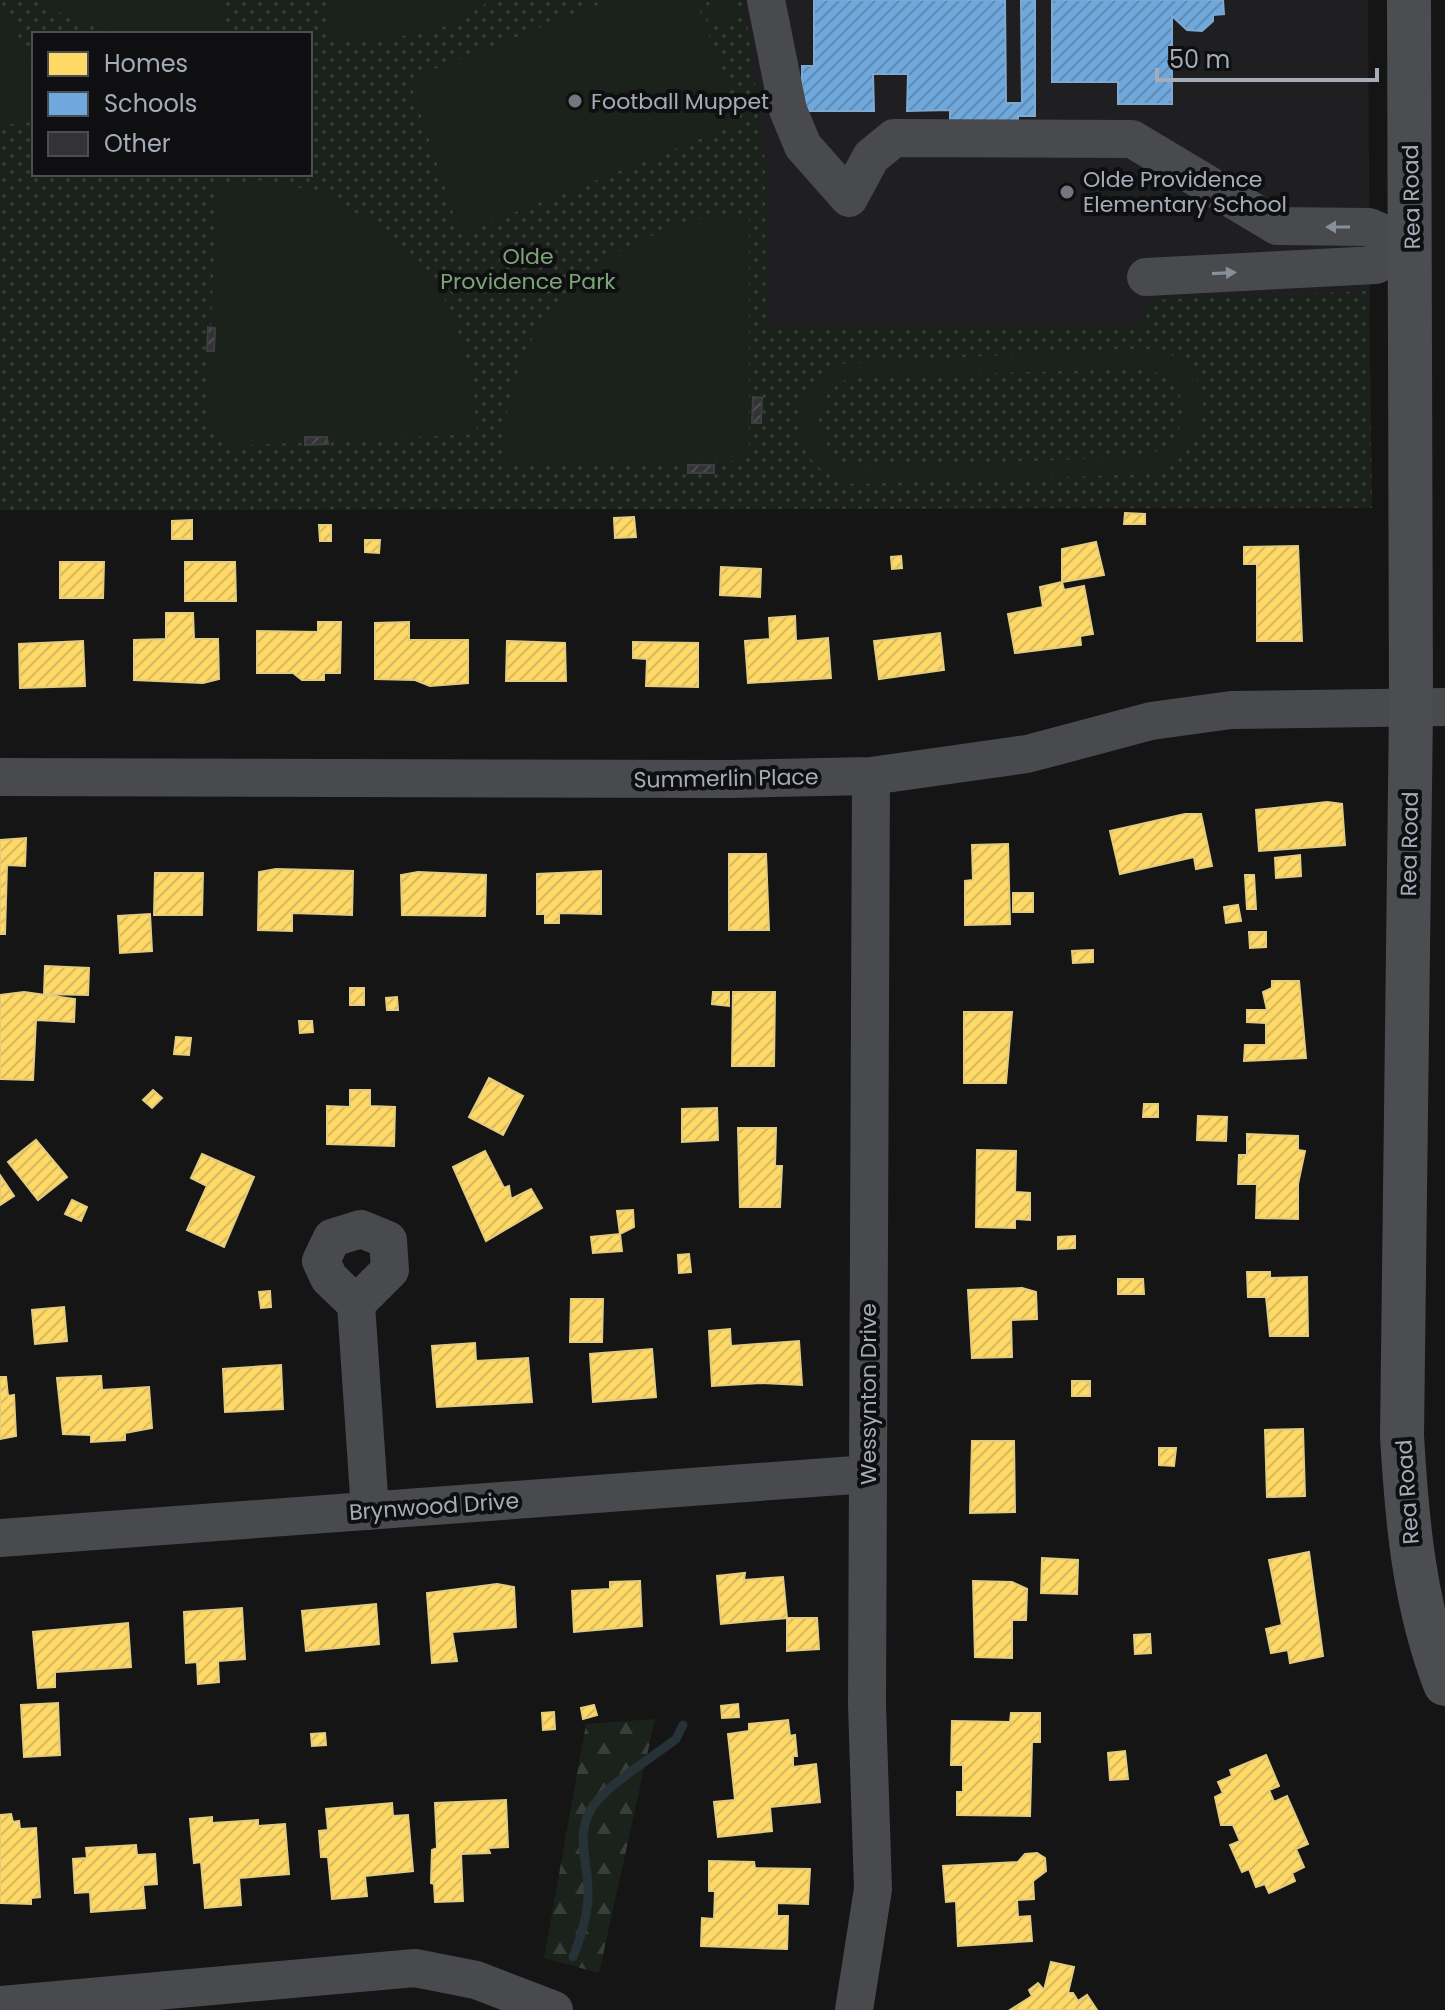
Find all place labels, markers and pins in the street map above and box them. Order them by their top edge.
place label: Football Muppet [591,86,769,117]
marker: Football Muppet [566,92,584,110]
place label: Olde Providence Elementary School [1083,164,1287,220]
marker: Olde Providence Elementary School [1058,183,1076,201]

